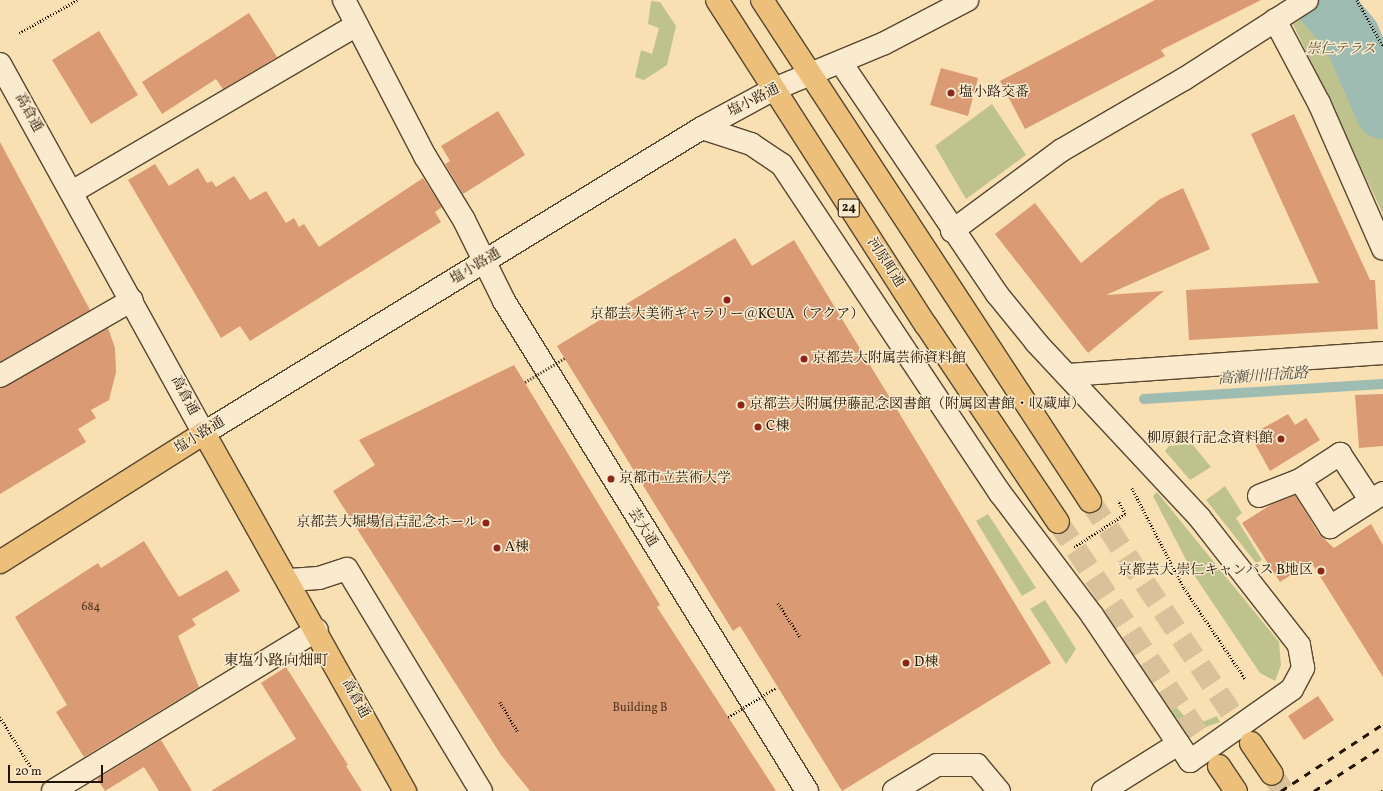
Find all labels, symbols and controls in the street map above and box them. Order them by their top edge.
park label: 崇仁テラス [1306,42,1376,58]
street label: 塩小路通 [725,81,783,121]
place label: 塩小路交番 [959,85,1029,101]
marker: 塩小路交番 [946,88,956,98]
street label: 高倉通 [10,91,46,135]
road number: 24 [837,197,861,219]
street label: 河原町通 [863,235,907,291]
street label: 塩小路通 [448,245,504,289]
marker: 京都芸大美術ギャラリー＠KCUA（アクア） [722,295,732,305]
place label: 京都芸大美術ギャラリー＠KCUA（アクア） [590,307,864,323]
place label: 京都芸大附属芸術資料館 [812,351,966,367]
marker: 京都芸大附属芸術資料館 [799,354,809,364]
water label: 高瀬川旧流路 [1217,365,1309,389]
street label: 高倉通 [167,374,201,418]
place label: 京都芸大附属伊藤記念図書館（附属図書館・収蔵庫） [749,397,1085,413]
marker: 京都芸大附属伊藤記念図書館（附属図書館・収蔵庫） [736,400,746,410]
street label: 塩小路通 [172,414,228,458]
place label: C棟 [766,419,789,435]
marker: C棟 [753,422,763,432]
place label: 柳原銀行記念資料館 [1147,431,1273,447]
marker: 柳原銀行記念資料館 [1276,434,1286,444]
place label: 京都市立芸術大学 [619,471,731,487]
marker: 京都市立芸術大学 [606,474,616,484]
street label: 芸大通 [624,506,660,550]
place label: 京都芸大堀場信吉記念ホール [296,515,478,531]
marker: 京都芸大堀場信吉記念ホール [481,518,491,528]
place label: A棟 [505,540,529,556]
marker: A棟 [492,543,502,553]
place label: 京都芸大 崇仁キャンパス B地区 [1117,563,1313,579]
marker: 京都芸大 崇仁キャンパス B地区 [1316,566,1326,576]
house number: 684 [82,601,100,615]
district label: 東塩小路向畑町 [224,653,328,671]
place label: D棟 [914,655,938,671]
marker: D棟 [901,658,911,668]
street label: 高倉通 [337,677,373,721]
house number: Building B [613,702,667,716]
scale bar [10,757,105,783]
text: 20 m [15,764,42,780]

